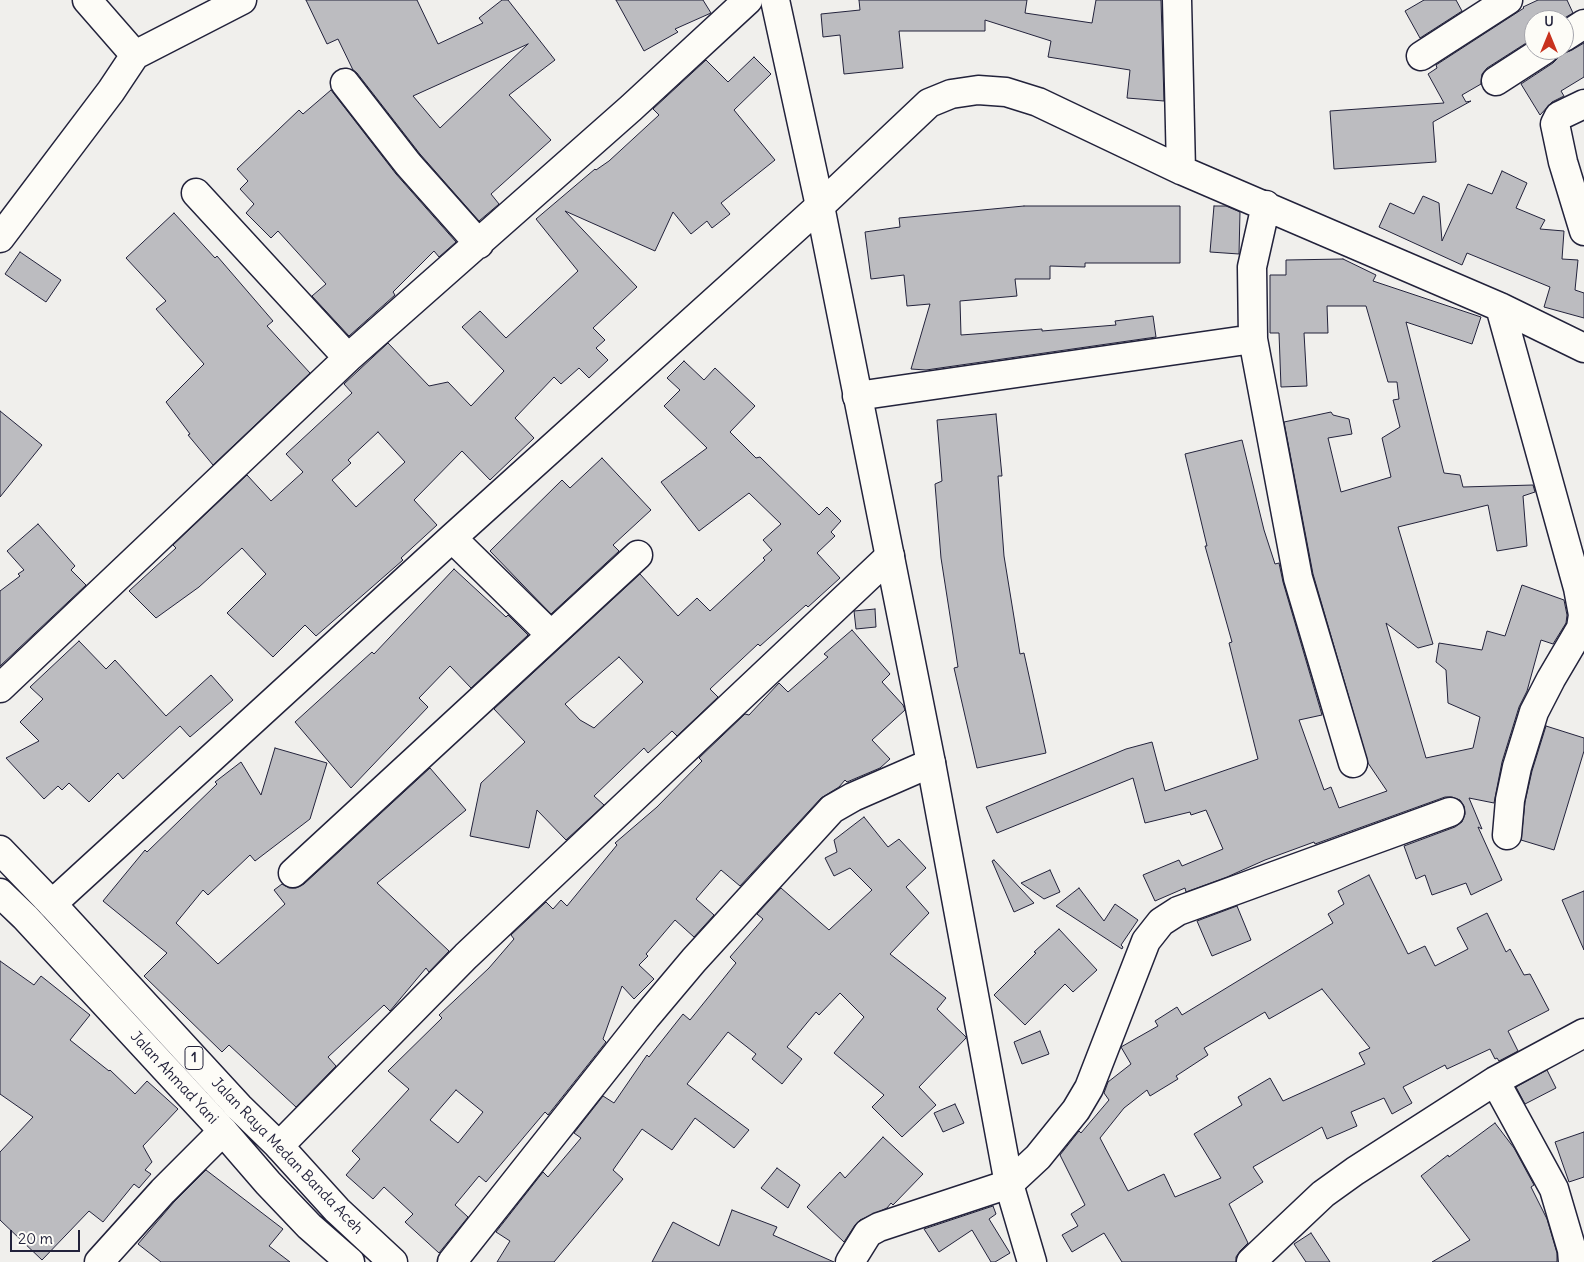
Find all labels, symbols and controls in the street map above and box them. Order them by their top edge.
north arrow [1524,10,1574,60]
text: U [1544,12,1554,30]
street label: Jalan Ahmad Yani [126,1028,222,1128]
road number: 1 [185,1046,203,1070]
street label: Jalan Raya Medan Banda Aceh [207,1074,367,1238]
scale bar [12,1220,82,1252]
text: 20 m [18,1229,53,1248]

